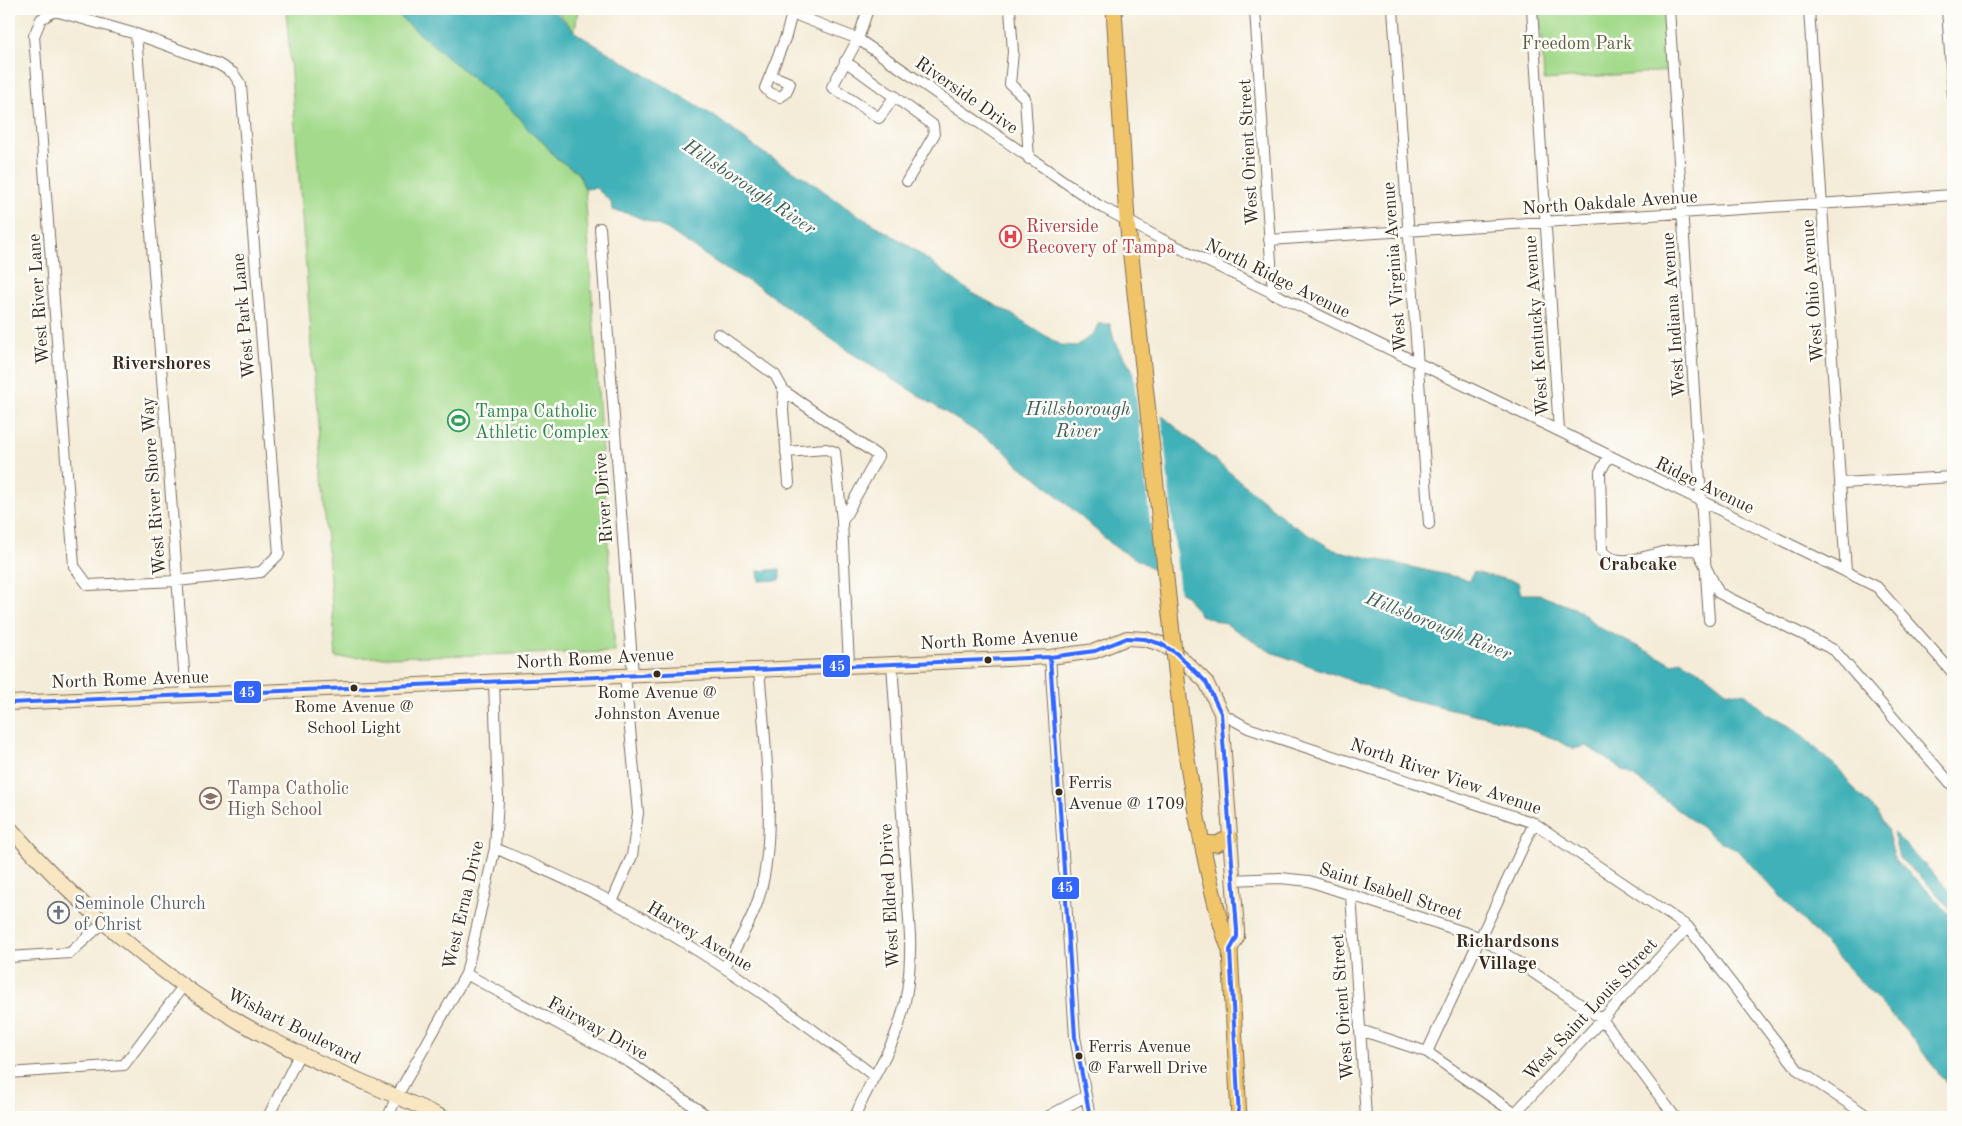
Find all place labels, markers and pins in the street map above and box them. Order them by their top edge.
place label: Riverside Recovery of Tampa [1026,218,1175,257]
hospital icon: Riverside Recovery of Tampa [998,224,1022,248]
place label: Tampa Catholic Athletic Complex [475,403,609,442]
sports icon: Tampa Catholic Athletic Complex [447,409,471,433]
unlabelled marker [983,655,993,665]
marker: Rome Avenue @ Johnston Avenue [652,669,662,679]
marker: Rome Avenue @ School Light [349,683,359,693]
place label: Rome Avenue @ Johnston Avenue [594,685,720,723]
place label: Rome Avenue @ School Light [294,699,414,737]
place label: Ferris Avenue @ 1709 [1068,775,1185,813]
place label: Tampa Catholic High School [227,780,349,819]
school or university icon: Tampa Catholic High School [199,786,223,810]
marker: Ferris Avenue @ 1709 [1054,787,1064,797]
place label: Seminole Church of Christ [74,895,206,934]
church icon: Seminole Church of Christ [46,901,70,925]
place label: Ferris Avenue @ Farwell Drive [1088,1039,1208,1077]
marker: Ferris Avenue @ Farwell Drive [1074,1051,1084,1061]

